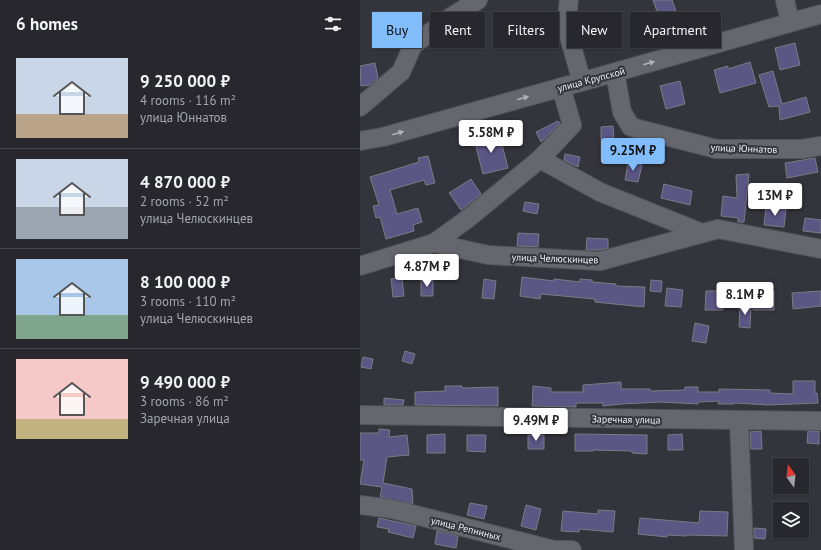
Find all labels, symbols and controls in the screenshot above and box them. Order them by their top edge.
chip: Buy [372,12,422,48]
chip: Rent [430,12,485,48]
chip: Filters [493,12,559,48]
chip: New [567,12,622,48]
chip: Apartment [630,12,721,48]
text: 6 homes [16,13,78,35]
icon: filters [322,13,344,35]
one-way arrow [643,60,655,66]
street label: улица Крупской [556,64,626,95]
text: 9 250 000 ₽ [140,70,230,92]
icon: home [48,74,96,122]
text: 4 rooms · 116 m² [140,92,236,109]
one-way arrow [518,95,530,101]
text: улица Юннатов [140,109,227,126]
pin: 5.58M ₽ [454,120,528,154]
text: 5.58M ₽ [468,124,514,141]
one-way arrow [392,129,404,135]
pin: 9.25M ₽ [596,138,670,172]
street label: улица Юннатов [710,141,778,156]
text: 9.25M ₽ [610,142,656,159]
text: 4 870 000 ₽ [140,171,230,193]
icon: home [48,175,96,223]
pin: 13M ₽ [747,183,803,217]
text: 13M ₽ [757,187,793,204]
text: 2 rooms · 52 m² [140,193,229,210]
text: улица Челюскинцев [140,210,253,227]
street label: улица Челюскинцев [511,250,599,267]
pin: 4.87M ₽ [390,254,464,288]
text: 4.87M ₽ [404,258,450,275]
text: 8 100 000 ₽ [140,271,230,293]
icon: home [48,275,96,323]
pin: 8.1M ₽ [712,282,778,316]
text: 8.1M ₽ [725,286,765,303]
text: 3 rooms · 110 m² [140,293,236,310]
text: улица Челюскинцев [140,310,253,327]
text: 9 490 000 ₽ [140,371,230,393]
icon: home [48,375,96,423]
text: 3 rooms · 86 m² [140,393,229,410]
pin: 9.49M ₽ [499,408,573,442]
text: Заречная улица [140,410,230,427]
text: 9.49M ₽ [513,412,559,429]
street label: Заречная улица [591,412,661,427]
north arrow [773,458,809,494]
map controls [773,458,809,538]
button: layers [773,502,809,538]
street label: улица Репниных [429,513,502,543]

